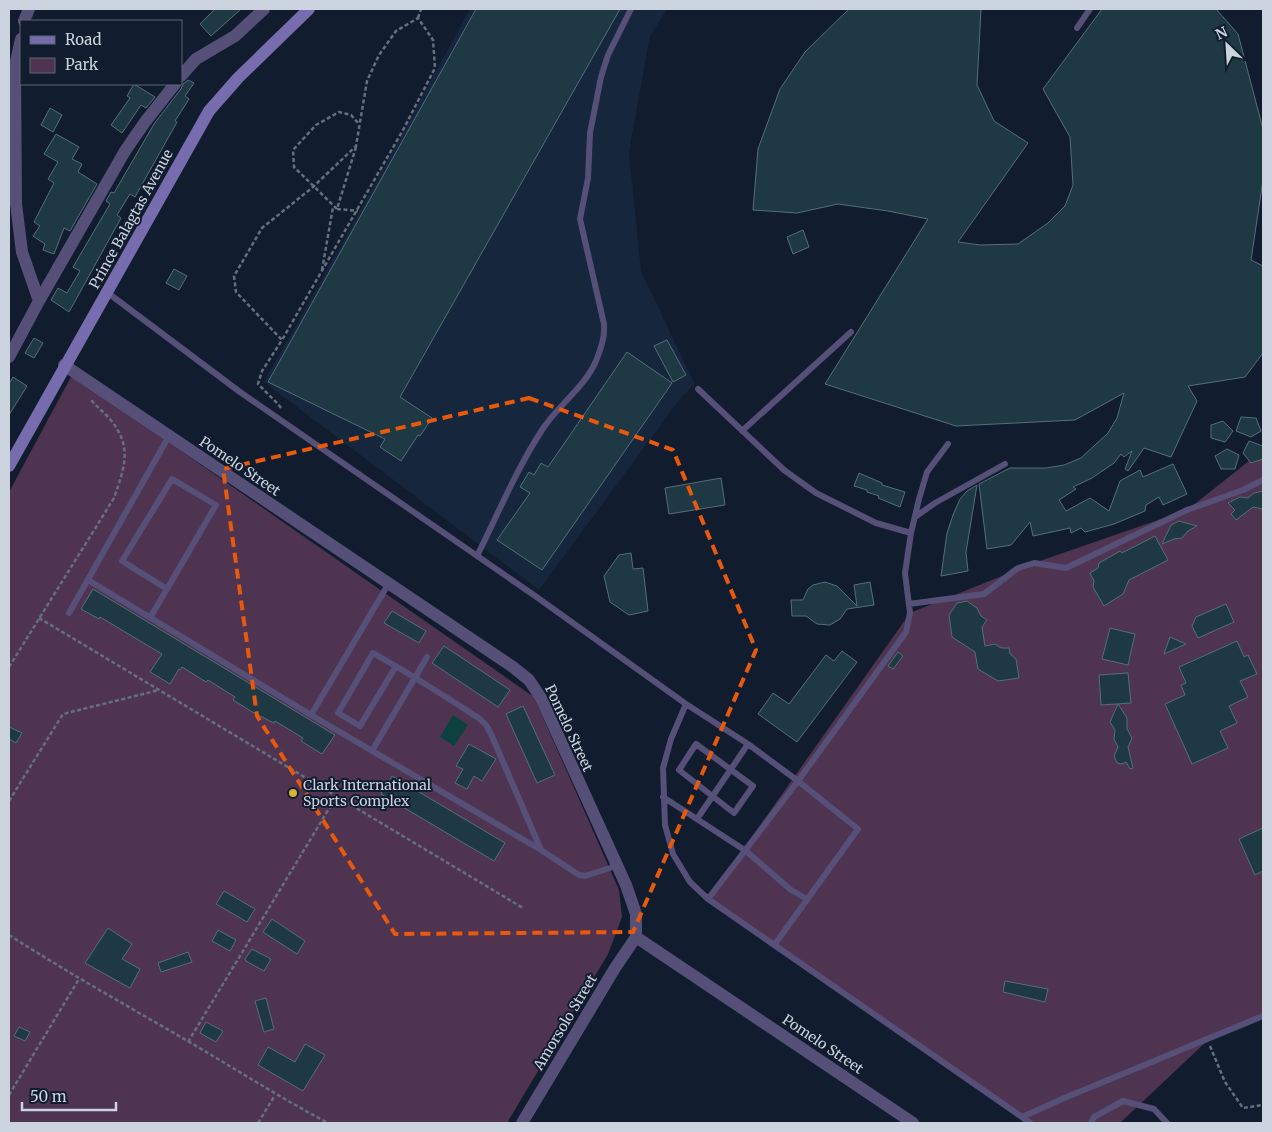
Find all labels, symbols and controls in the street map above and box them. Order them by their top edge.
legend [20,20,182,85]
north arrow [1202,20,1252,70]
text: N [1213,23,1230,44]
text: Road [65,30,101,49]
text: Park [65,55,99,74]
street label: Prince Balagtas Avenue [85,146,177,292]
street label: Pomelo Street [196,432,284,500]
street label: Pomelo Street [541,682,597,775]
place label: Clark International Sports Complex [303,776,432,810]
marker: Clark International Sports Complex [287,787,299,799]
street label: Amorsolo Street [529,970,601,1074]
street label: Pomelo Street [779,1010,867,1078]
scale bar [22,1080,116,1112]
text: 50 m [30,1087,67,1106]

